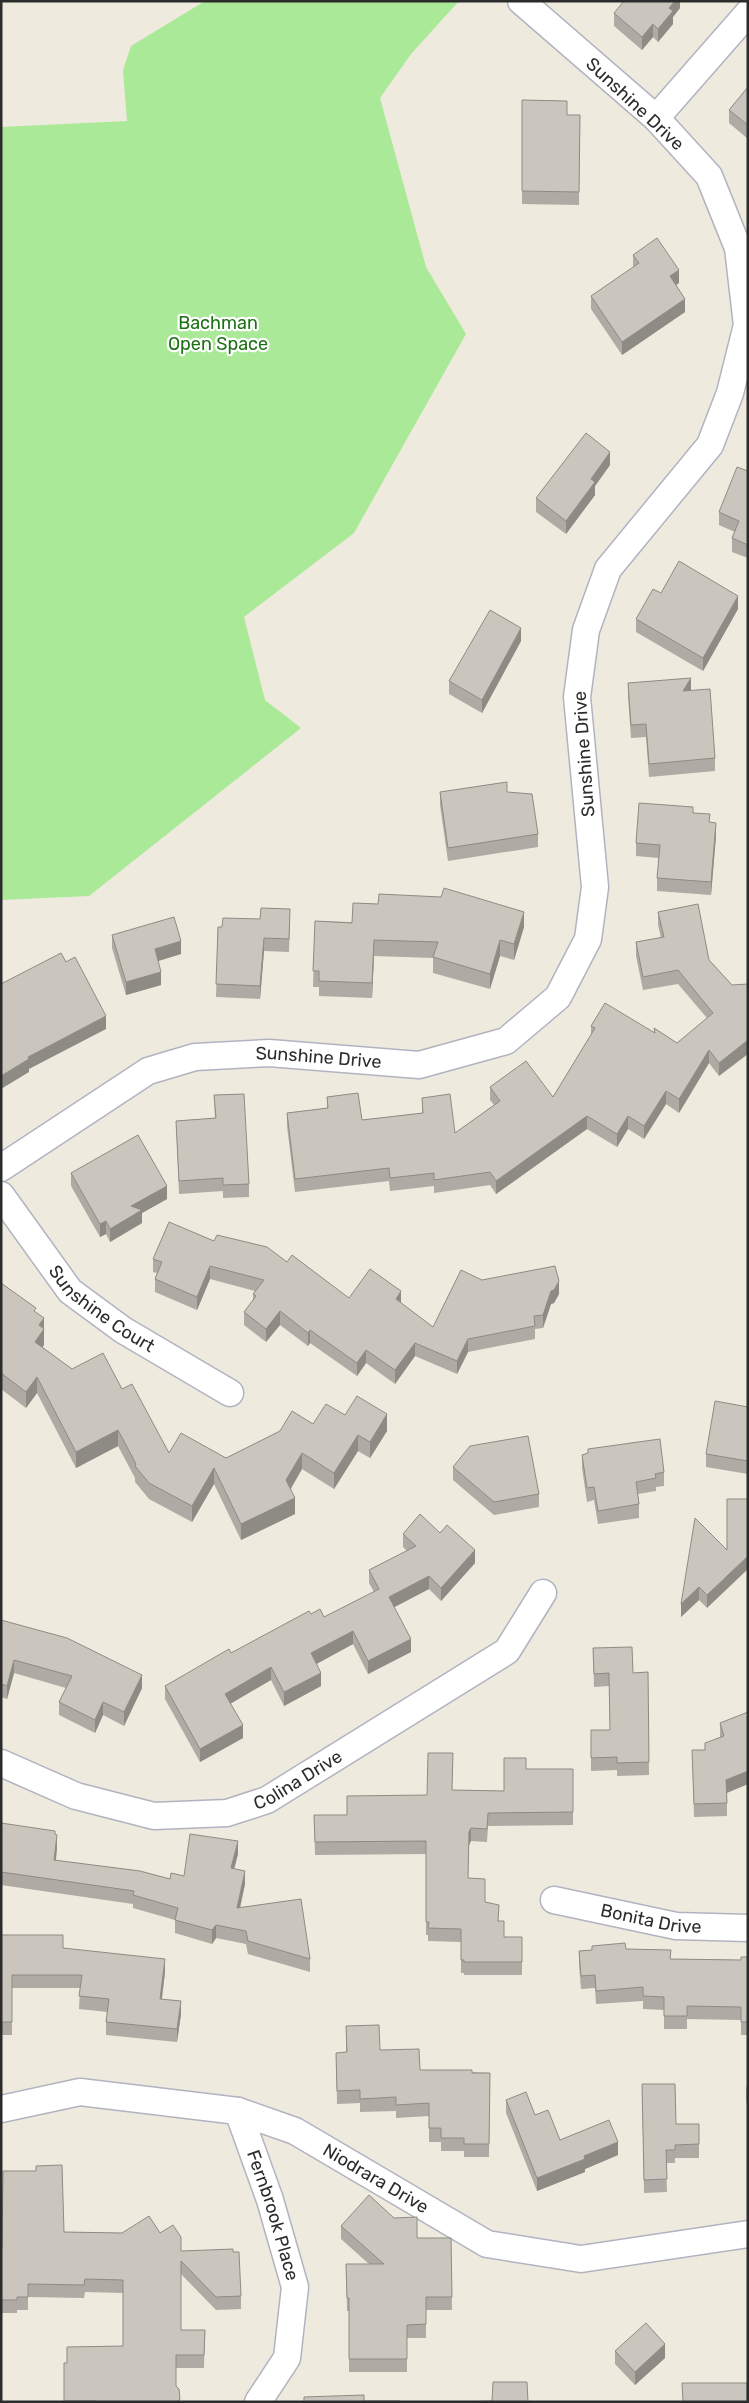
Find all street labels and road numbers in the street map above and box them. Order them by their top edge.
street label: Sunshine Drive [581,53,689,155]
street label: Sunshine Drive [569,690,599,818]
street label: Sunshine Drive [255,1042,382,1073]
street label: Sunshine Court [44,1261,159,1357]
street label: Colina Drive [251,1745,346,1815]
street label: Bonita Drive [598,1899,702,1938]
street label: Niodrara Drive [319,2139,433,2218]
street label: Fernbrook Place [242,2147,304,2283]

